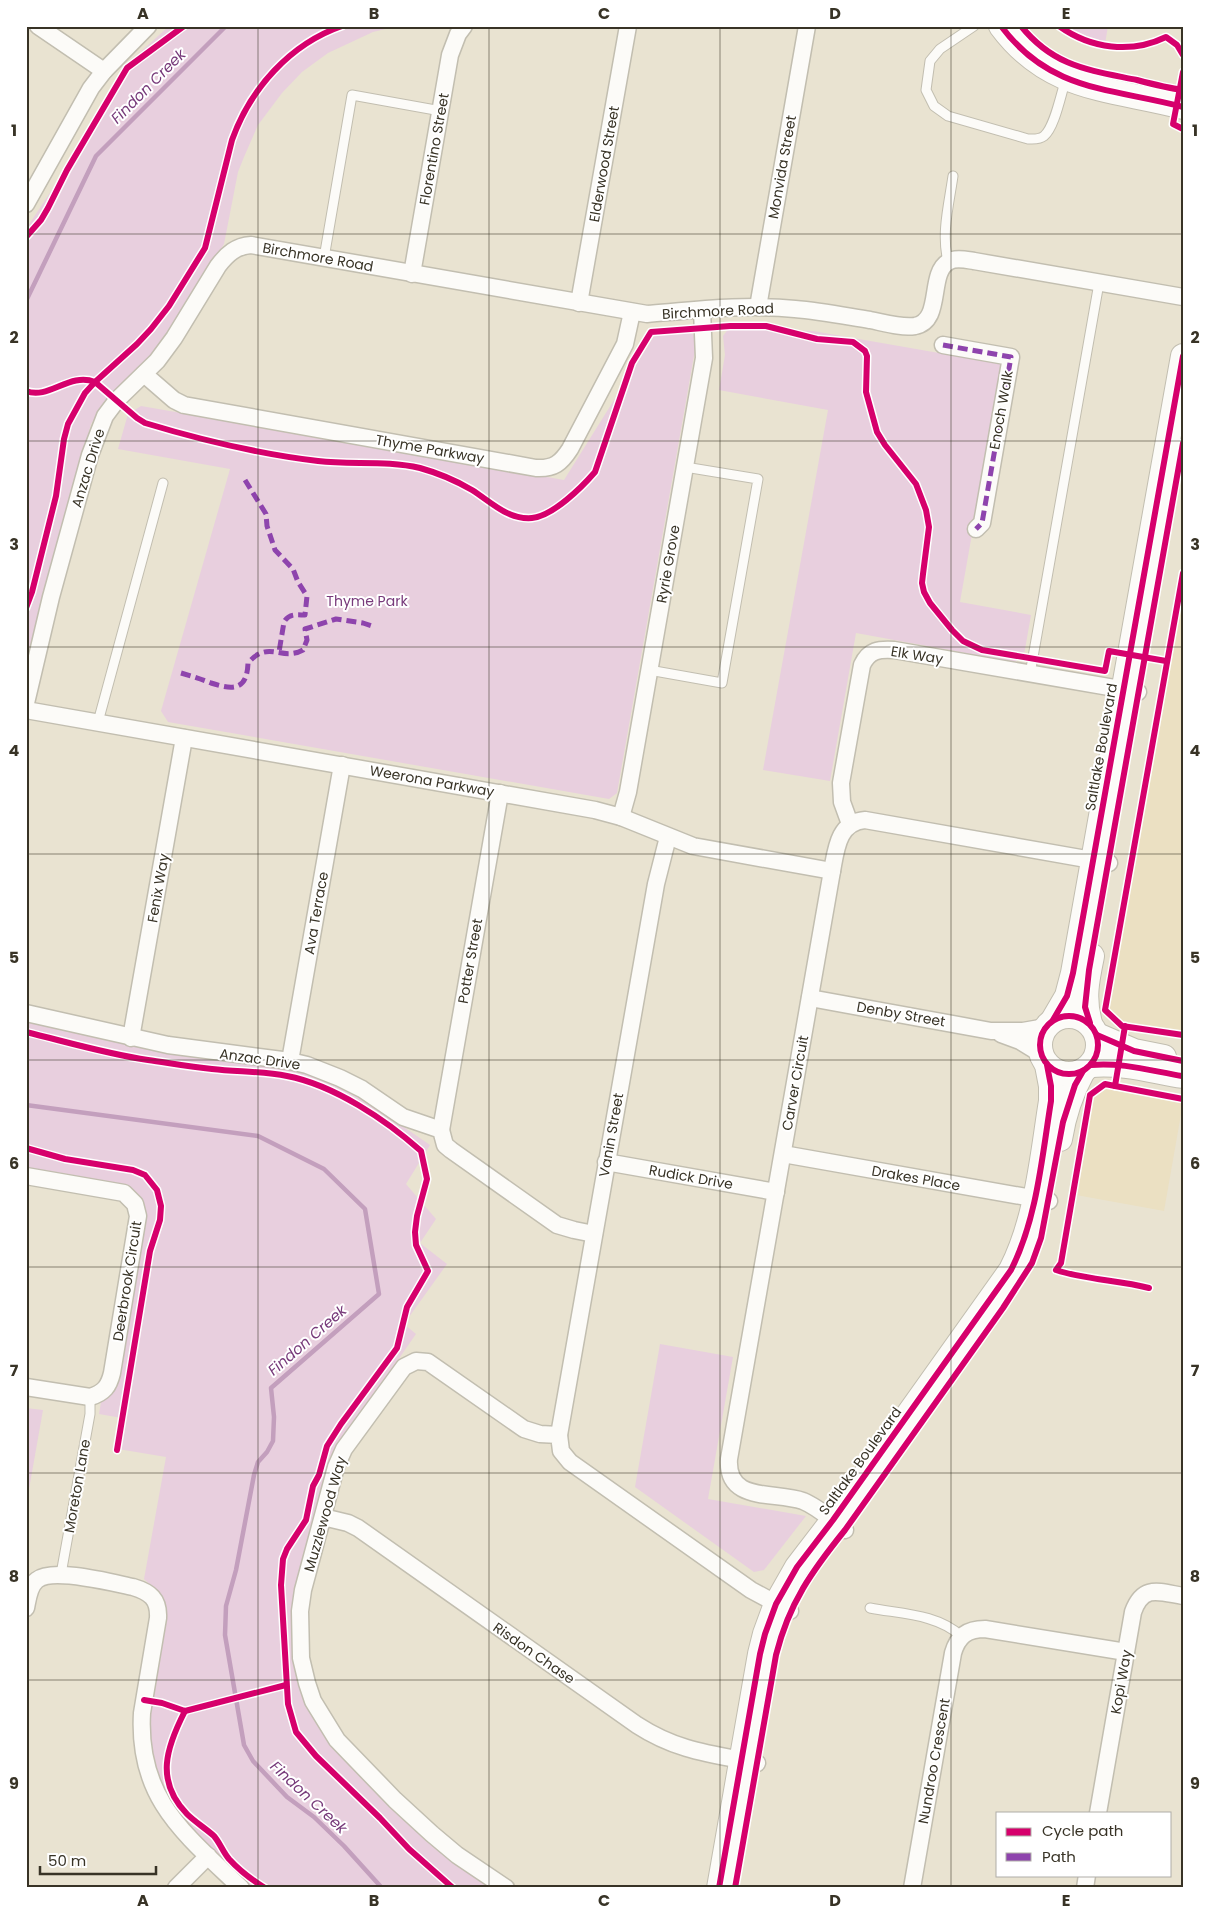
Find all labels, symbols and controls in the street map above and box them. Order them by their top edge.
text: A [137,2,149,25]
text: B [369,2,379,25]
text: C [598,2,610,25]
text: D [829,2,841,25]
text: E [1062,2,1070,25]
water label: Findon Creek [106,43,191,128]
street label: Florentino Street [414,91,454,207]
street label: Elderwood Street [584,104,624,224]
street label: Monvida Street [763,114,801,220]
text: 1 [11,119,17,142]
text: 1 [1192,119,1198,142]
street label: Birchmore Road [261,237,375,277]
street label: Birchmore Road [661,298,775,324]
text: 2 [9,326,19,349]
text: 2 [1190,326,1200,349]
street label: Enoch Walk [984,368,1018,451]
street label: Anzac Drive [67,426,110,510]
street label: Thyme Parkway [374,430,486,468]
street label: Ryrie Grove [651,523,685,605]
text: 3 [9,533,19,556]
text: 3 [1190,533,1200,556]
park label: Thyme Park [326,591,408,611]
street label: Elk Way [889,641,945,669]
street label: Saltlake Boulevard [1080,682,1122,812]
text: 4 [9,739,20,762]
text: 4 [1190,739,1201,762]
street label: Weerona Parkway [368,760,496,802]
street label: Fenix Way [142,852,174,924]
street label: Ava Terrace [299,870,333,956]
street label: Potter Street [453,917,487,1005]
text: 5 [9,946,19,969]
text: 5 [1190,946,1200,969]
street label: Denby Street [855,996,947,1032]
street label: Carver Circuit [777,1034,813,1132]
street label: Anzac Drive [218,1043,302,1075]
street label: Vanin Street [594,1091,628,1179]
text: 6 [9,1152,19,1175]
text: 6 [1190,1152,1200,1175]
street label: Rudick Drive [647,1160,735,1194]
street label: Drakes Place [870,1160,962,1196]
street label: Deerbrook Circuit [108,1219,146,1343]
water label: Findon Creek [263,1299,352,1380]
text: 7 [10,1359,19,1382]
text: 7 [1191,1359,1200,1382]
street label: Saltlake Boulevard [814,1403,906,1519]
street label: Moreton Lane [59,1437,95,1534]
street label: Muzzlewood Way [299,1454,351,1574]
text: 8 [9,1565,19,1588]
text: 8 [1190,1565,1200,1588]
street label: Risdon Chase [489,1617,579,1689]
street label: Kopi Way [1106,1648,1137,1716]
street label: Nundroo Crescent [913,1697,955,1825]
water label: Findon Creek [266,1756,353,1839]
text: 9 [9,1772,19,1795]
text: 9 [1190,1772,1200,1795]
legend [996,1812,1172,1876]
text: Cycle path [1042,1820,1123,1841]
scale bar [40,1844,156,1876]
text: Path [1042,1846,1076,1867]
text: 50 m [48,1850,86,1871]
text: A [137,1889,149,1912]
text: B [369,1889,379,1912]
text: C [598,1889,610,1912]
text: D [829,1889,841,1912]
text: E [1062,1889,1070,1912]

